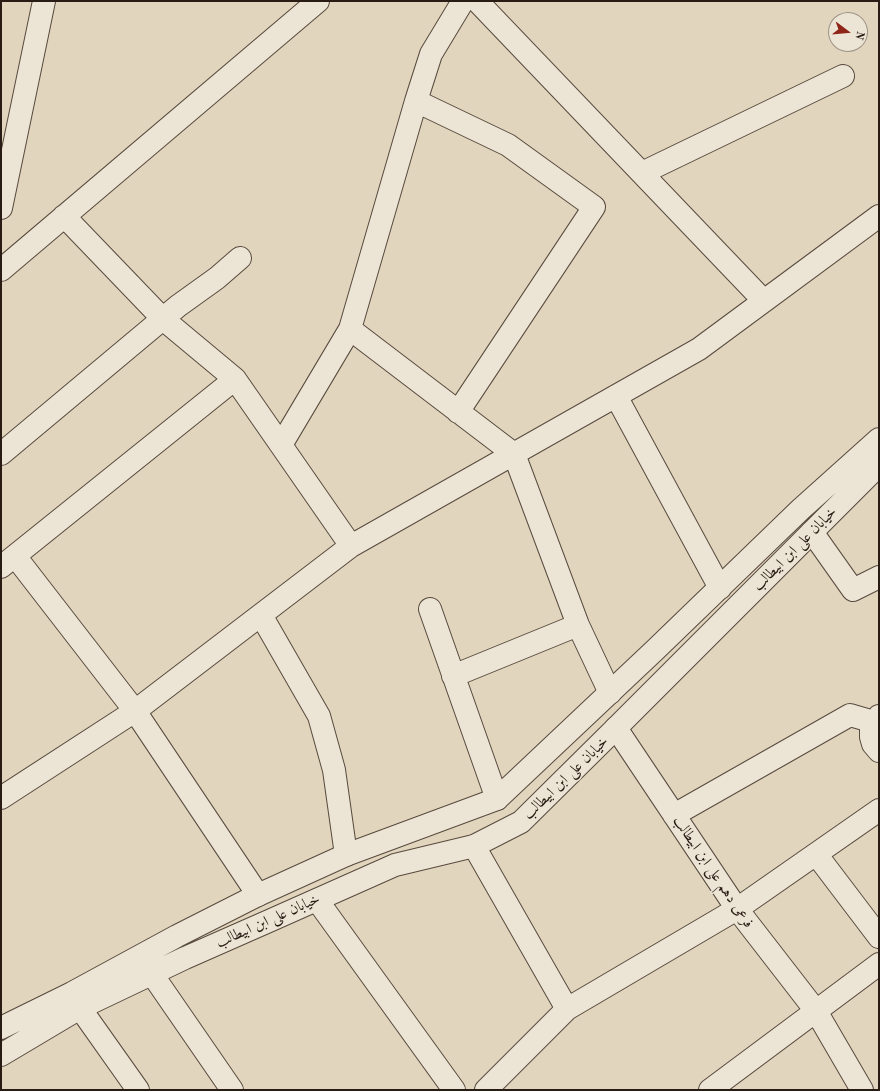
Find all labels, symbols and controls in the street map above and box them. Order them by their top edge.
north arrow [828,12,868,52]
text: N [853,30,866,41]
street label: خیابان علی ابن ابیطالب [749,503,841,595]
street label: خیابان علی ابن ابیطالب [520,733,612,823]
street label: فرعی دهم علی ابن ابیطالب [669,813,757,931]
street label: خیابان علی ابن ابیطالب [213,890,323,952]

